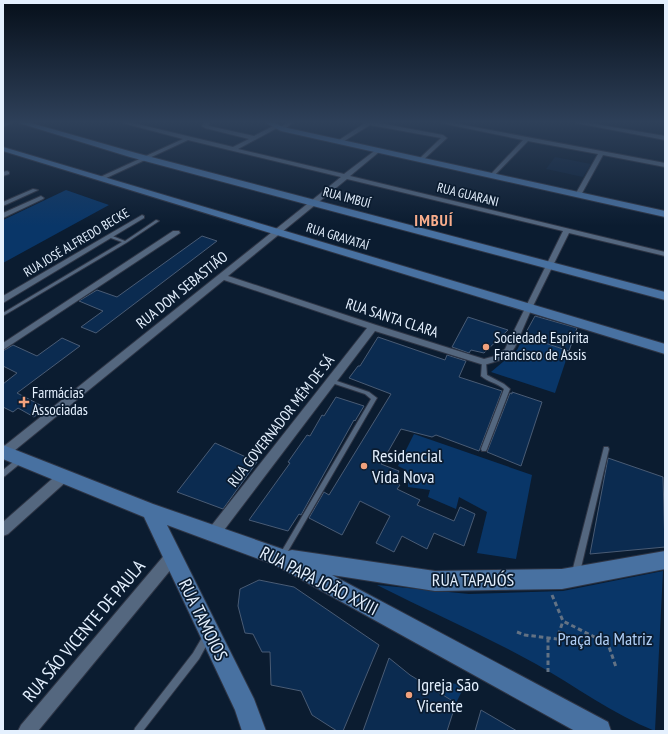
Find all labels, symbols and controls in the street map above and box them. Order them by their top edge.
street label: RUA GUARANI [435,179,500,210]
street label: RUA IMBUÍ [321,183,374,212]
street label: RUA JOSÉ ALFREDO BECKE [20,204,132,281]
district label: IMBUÍ [414,210,454,230]
street label: RUA GRAVATAÍ [304,219,372,254]
street label: RUA DOM SEBASTIÃO [132,247,231,332]
street label: RUA SANTA CLARA [343,294,442,342]
place label: Sociedade Espírita Francisco de Assis [494,328,589,364]
marker: Sociedade Espírita Francisco de Assis [481,342,491,352]
street label: RUA GOVERNADOR MÉM DE SÁ [223,350,339,490]
place label: Farmácias Associadas [32,383,88,419]
marker: Farmácias Associadas [19,397,29,407]
place label: Residencial Vida Nova [371,444,443,488]
marker: Residencial Vida Nova [359,461,369,471]
street label: RUA PAPA JOÃO XXIII [256,541,382,620]
street label: RUA SÃO VICENTE DE PAULA [17,554,150,707]
street label: RUA TAPAJÓS [432,568,515,591]
street label: RUA TAMOIOS [174,575,233,665]
park label: Praça da Matriz [558,627,652,650]
place label: Igreja São Vicente [416,673,479,717]
marker: Igreja São Vicente [404,690,414,700]

